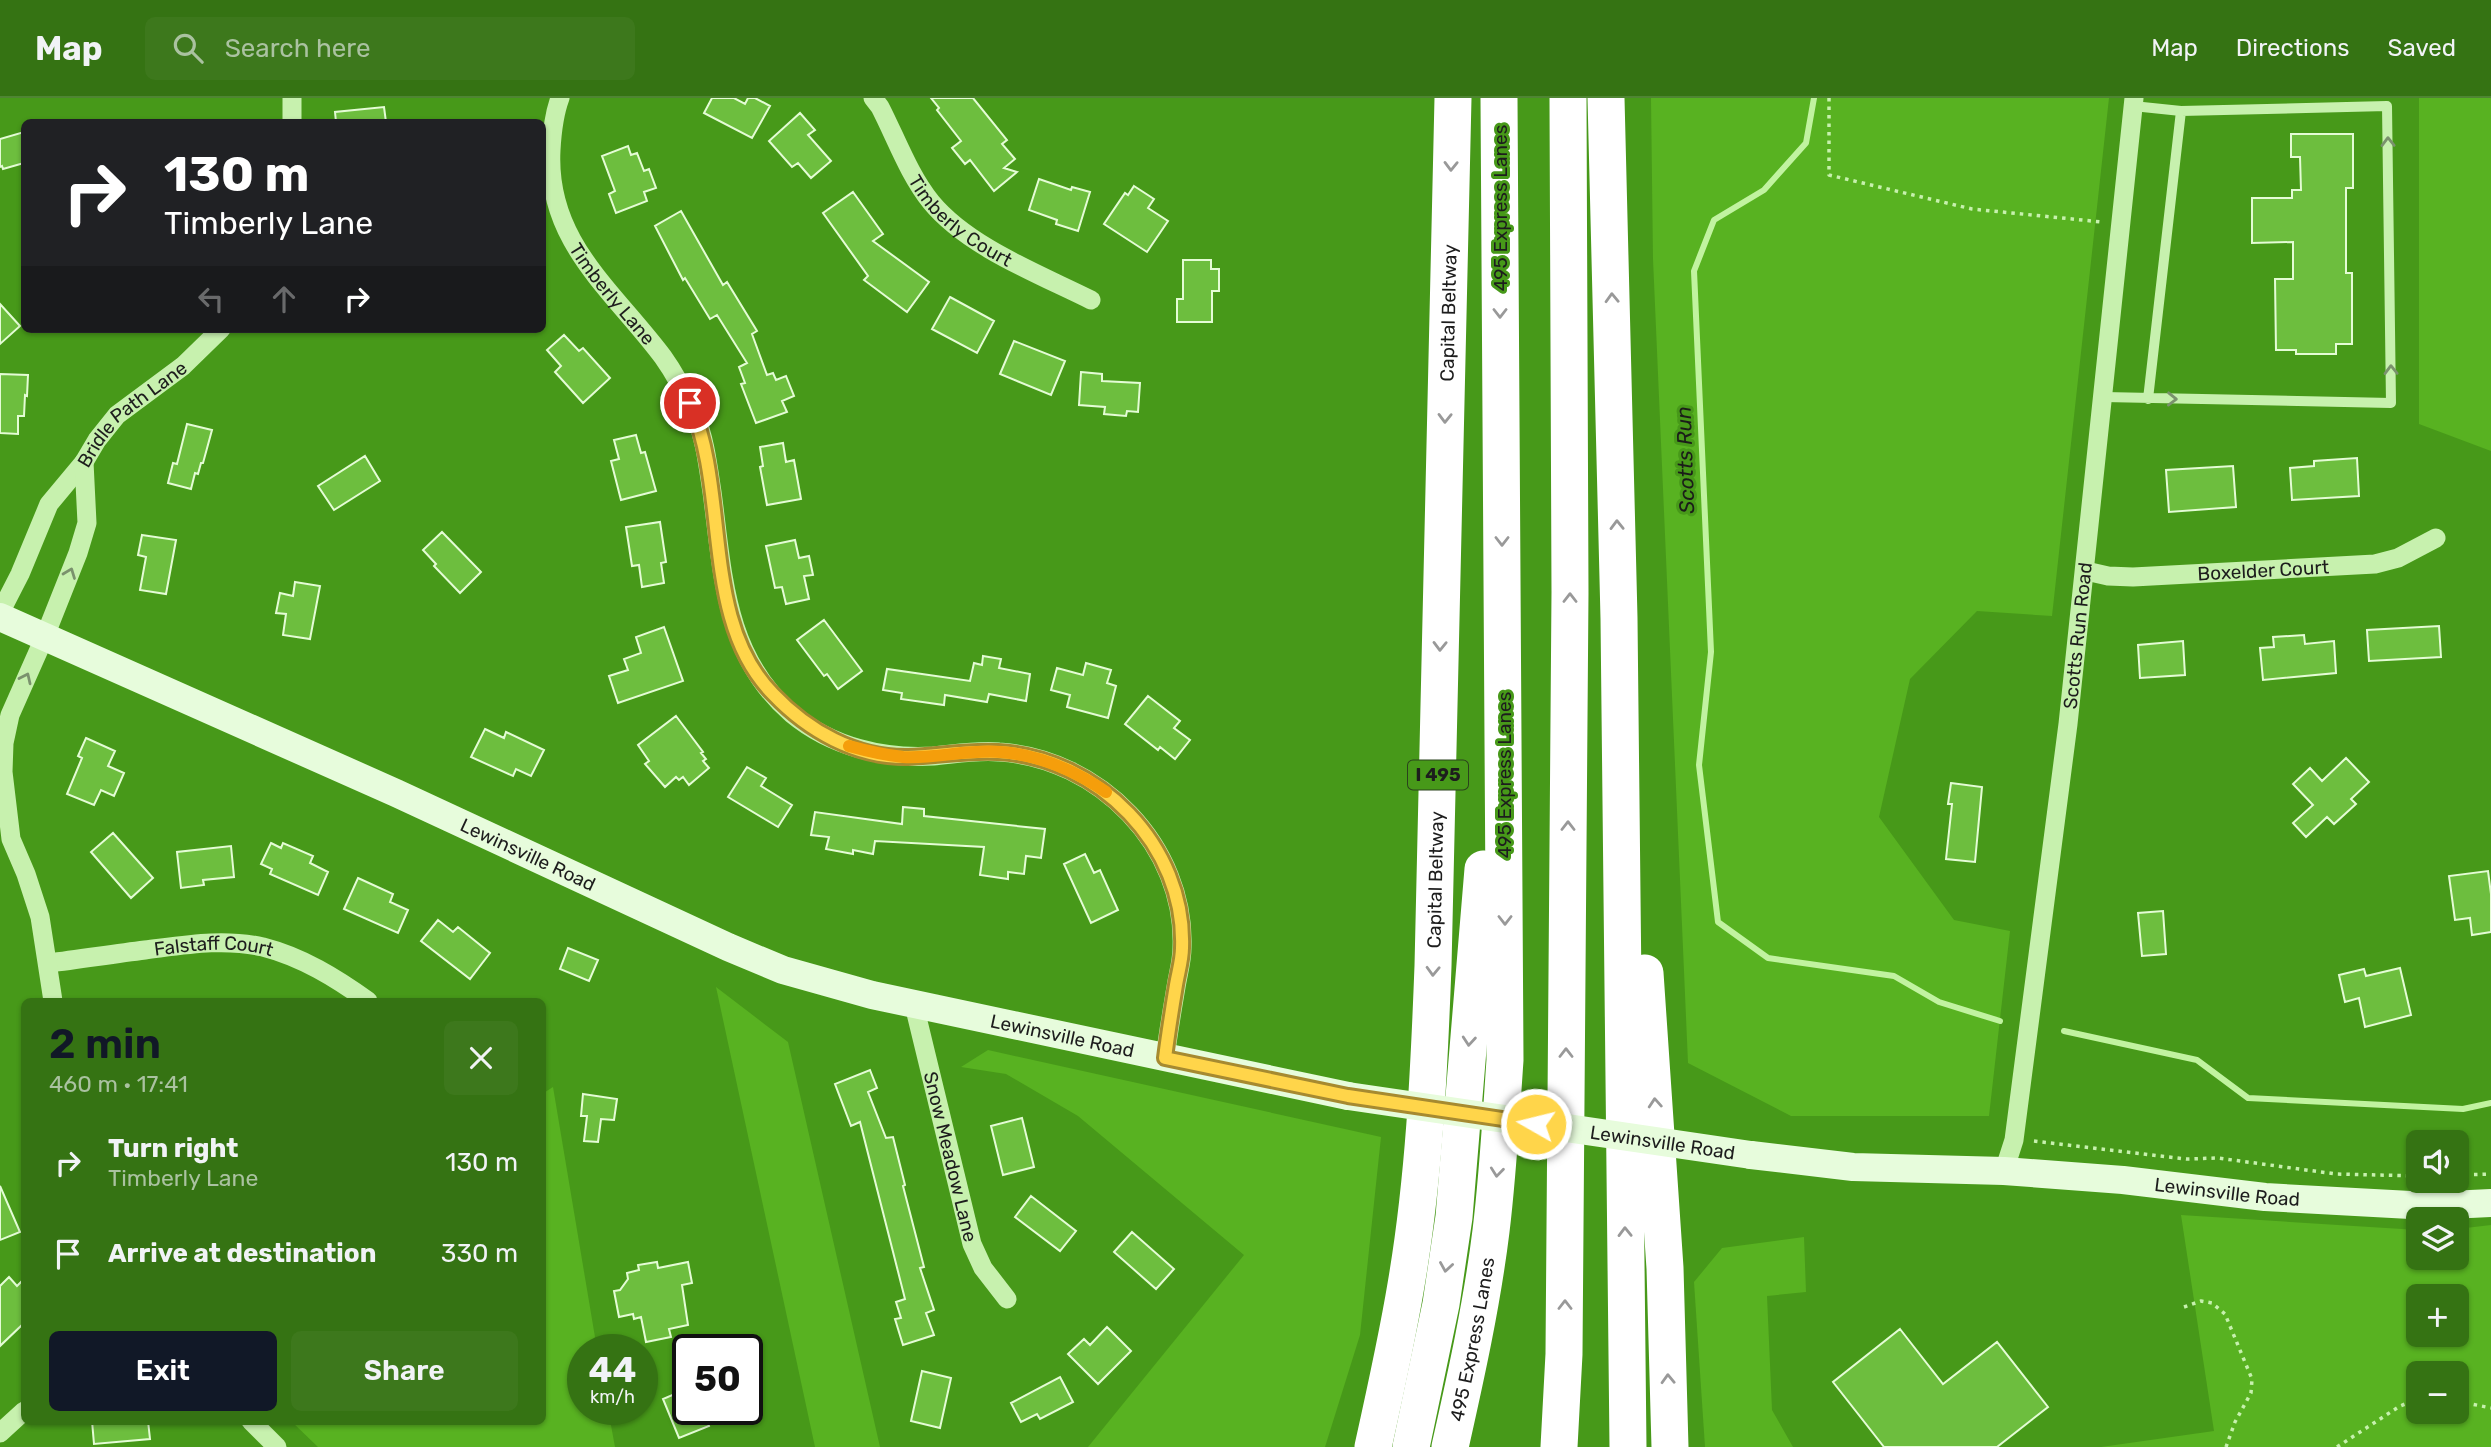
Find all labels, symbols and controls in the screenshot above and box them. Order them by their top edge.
search box [145,17,635,80]
text: Map [35,29,103,68]
icon: search [169,29,207,67]
text: Search here [225,33,370,64]
text: Map [2151,34,2198,62]
text: Directions [2236,34,2349,62]
text: Saved [2387,34,2456,62]
street label: 495 Express Lanes [1489,125,1512,291]
one-way arrow [2380,137,2396,147]
text: 130 m [164,145,309,203]
icon: right [49,147,140,238]
one-way arrow [1443,161,1459,172]
street label: Timberly Court [904,171,1017,271]
text: Timberly Lane [164,204,373,242]
street label: Timberly Lane [565,239,660,349]
street label: Capital Beltway [1435,244,1461,382]
icon: left [192,280,230,318]
icon: ahead [265,280,303,318]
icon: right [338,280,376,318]
one-way arrow [1605,292,1620,303]
one-way arrow [1493,308,1508,319]
street label: Bridle Path Lane [72,356,191,471]
one-way arrow [2383,364,2398,375]
pin [660,373,720,433]
icon: arrive [671,384,709,422]
one-way arrow [2167,391,2178,407]
water label: Scotts Run [1671,406,1699,514]
one-way arrow [1438,413,1453,424]
one-way arrow [1610,519,1625,530]
one-way arrow [1494,536,1510,546]
street label: Boxelder Court [2197,555,2330,585]
street label: Scotts Run Road [2058,561,2096,710]
one-way arrow [62,567,76,579]
one-way arrow [1562,593,1578,603]
one-way arrow [1433,640,1448,651]
one-way arrow [18,672,32,685]
street label: 495 Express Lanes [1493,692,1516,858]
road number: I 495 [1408,760,1468,790]
street label: Capital Beltway [1422,811,1448,949]
street label: Lewinsville Road [457,813,599,896]
one-way arrow [1560,820,1576,831]
one-way arrow [1497,915,1513,926]
street label: Falstaff Court [152,931,277,961]
one-way arrow [1425,966,1441,977]
street label: Lewinsville Road [988,1009,1136,1062]
text: 2 min [49,1019,161,1069]
button: close [444,1021,518,1095]
one-way arrow [1462,1036,1477,1047]
one-way arrow [1558,1048,1574,1058]
street label: Snow Meadow Lane [919,1069,983,1244]
text: 460 m · 17:41 [49,1070,188,1098]
position arrow [1499,1087,1573,1161]
one-way arrow [1648,1097,1663,1108]
street label: Lewinsville Road [1589,1120,1737,1164]
map controls [2406,1130,2469,1424]
button: sound [2406,1130,2469,1193]
text: Turn right [108,1133,238,1164]
icon: right [49,1144,87,1182]
text: 130 m [445,1147,518,1178]
text: Timberly Lane [108,1164,258,1192]
one-way arrow [1490,1166,1505,1177]
street label: Lewinsville Road [2153,1172,2301,1210]
button: layers [2406,1207,2469,1270]
one-way arrow [1618,1226,1633,1237]
icon: arrive [49,1235,87,1273]
text: Arrive at destination [108,1238,376,1269]
text: 330 m [441,1238,518,1269]
street label: 495 Express Lanes [1445,1256,1499,1424]
one-way arrow [1439,1261,1454,1273]
button: + [2406,1284,2469,1347]
one-way arrow [1557,1300,1572,1311]
button: Exit [49,1331,277,1411]
button: Share [291,1331,518,1411]
speed limit sign: 50 [672,1334,763,1425]
text: 44 [589,1349,636,1391]
button: − [2406,1361,2469,1424]
one-way arrow [1661,1373,1676,1384]
text: km/h [590,1386,635,1408]

